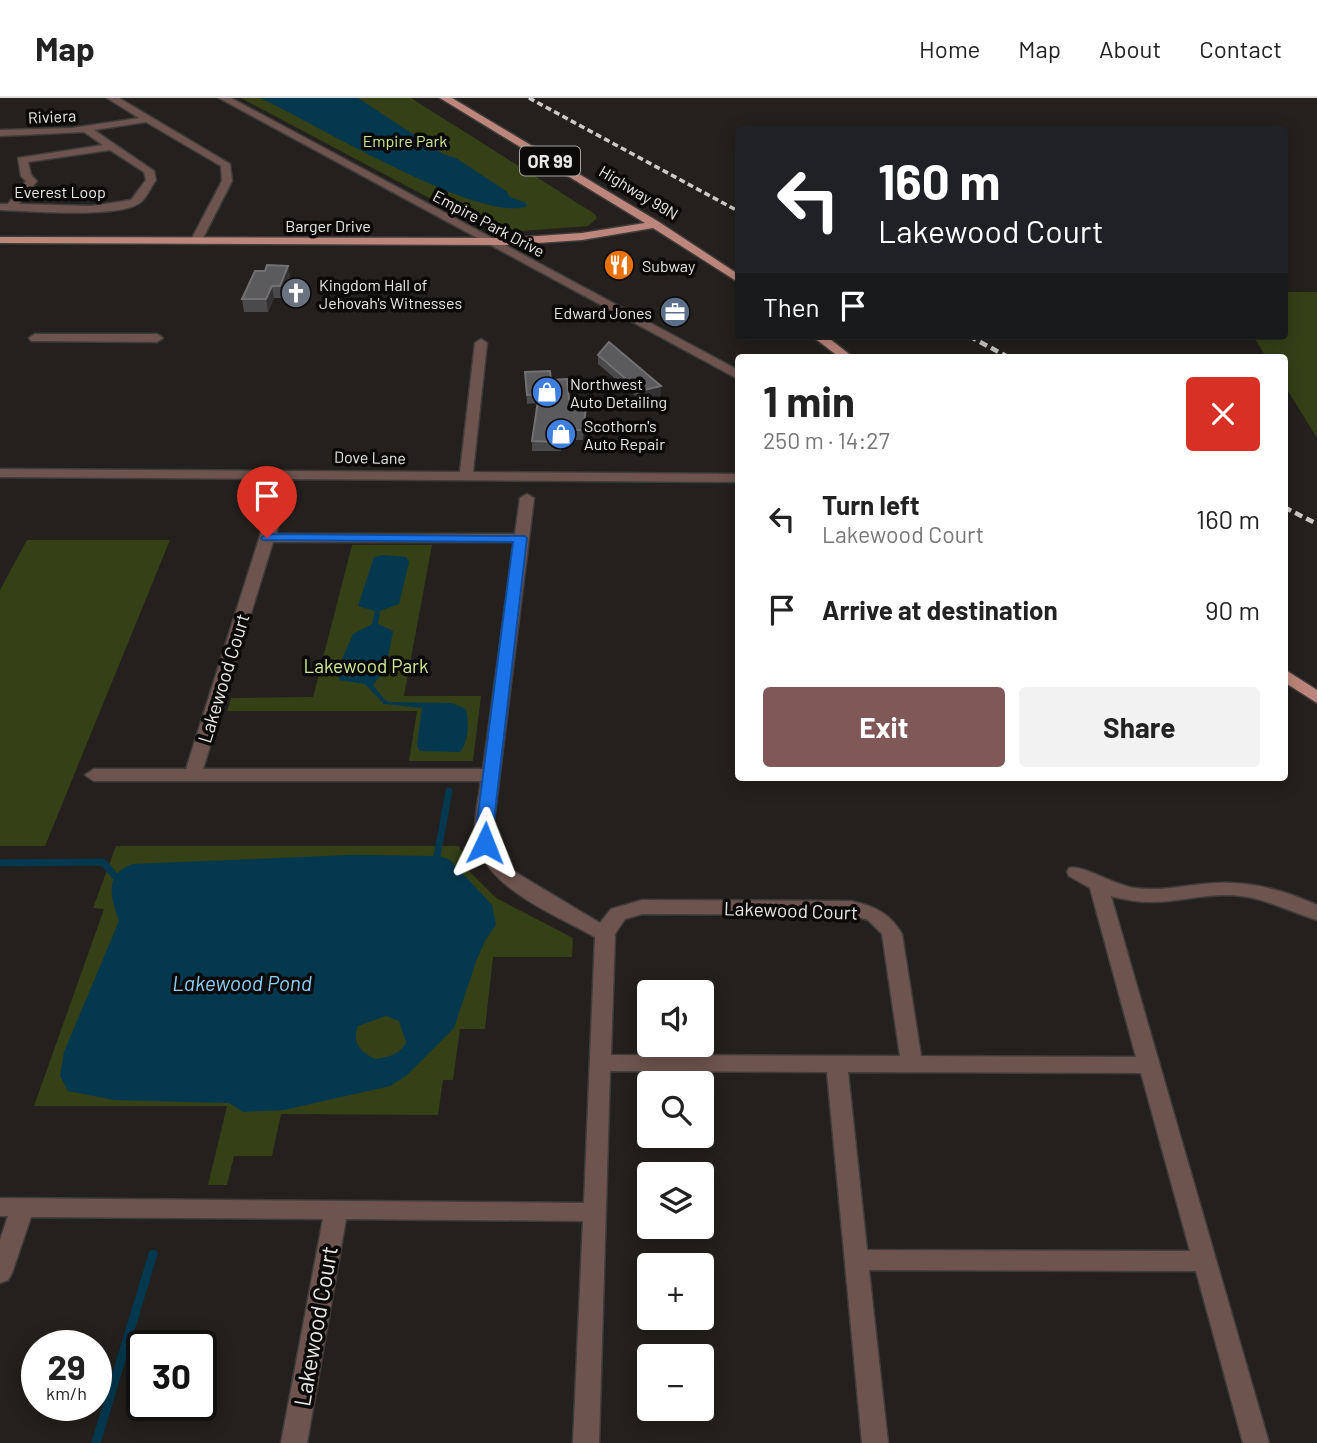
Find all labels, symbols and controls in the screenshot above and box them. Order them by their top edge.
text: Map [35,28,95,68]
text: Home [919,34,980,63]
text: Map [1018,34,1061,63]
text: About [1099,34,1161,63]
text: Contact [1199,34,1282,63]
street label: Riviera [28,105,76,127]
park label: Empire Park [363,131,447,150]
road number: OR 99 [520,146,580,176]
text: 160 m [878,151,1000,210]
icon: left [763,154,854,245]
street label: Highway 99N [596,161,682,223]
street label: Everest Loop [14,182,106,201]
street label: Empire Park Drive [430,186,548,260]
text: Lakewood Court [878,211,1104,249]
street label: Barger Drive [285,216,371,235]
restaurant icon: Subway [602,248,636,282]
place label: Subway [642,256,696,275]
place label: Kingdom Hall of Jehovah's Witnesses [319,275,462,312]
church icon: Kingdom Hall of Jehovah's Witnesses [279,276,313,310]
icon: arrive [834,287,872,325]
text: Then [763,291,820,322]
office icon: Edward Jones [658,295,692,329]
place label: Edward Jones [554,303,652,322]
place label: Northwest Auto Detailing [570,374,667,411]
shop icon: Northwest Auto Detailing [530,375,564,409]
text: 1 min [763,375,855,425]
button: close [1186,377,1260,451]
place label: Scothorn's Auto Repair [584,416,665,453]
shop icon: Scothorn's Auto Repair [544,417,578,451]
text: 250 m · 14:27 [763,426,890,454]
street label: Dove Lane [334,447,406,467]
pin [237,466,297,538]
icon: arrive [248,477,286,515]
text: Turn left [822,489,920,520]
icon: left [763,500,801,538]
text: 160 m [1196,503,1260,534]
text: Lakewood Court [822,520,984,548]
icon: arrive [763,591,801,629]
text: Arrive at destination [822,594,1058,625]
text: 90 m [1205,594,1260,625]
street label: Lakewood Court [192,611,254,745]
park label: Lakewood Park [303,654,429,677]
button: Exit [763,687,1005,767]
button: Share [1019,687,1260,767]
position arrow [448,806,522,880]
street label: Lakewood Court [724,896,858,924]
water label: Lakewood Pond [172,970,312,995]
map controls [637,980,714,1421]
button: sound [637,980,714,1057]
button: search [637,1071,714,1148]
button: layers [637,1162,714,1239]
street label: Lakewood Court [287,1244,343,1408]
button: + [637,1253,714,1330]
speed limit sign: 30 [126,1330,217,1421]
button: − [637,1344,714,1421]
text: 29 [47,1345,86,1387]
text: km/h [46,1382,87,1404]

